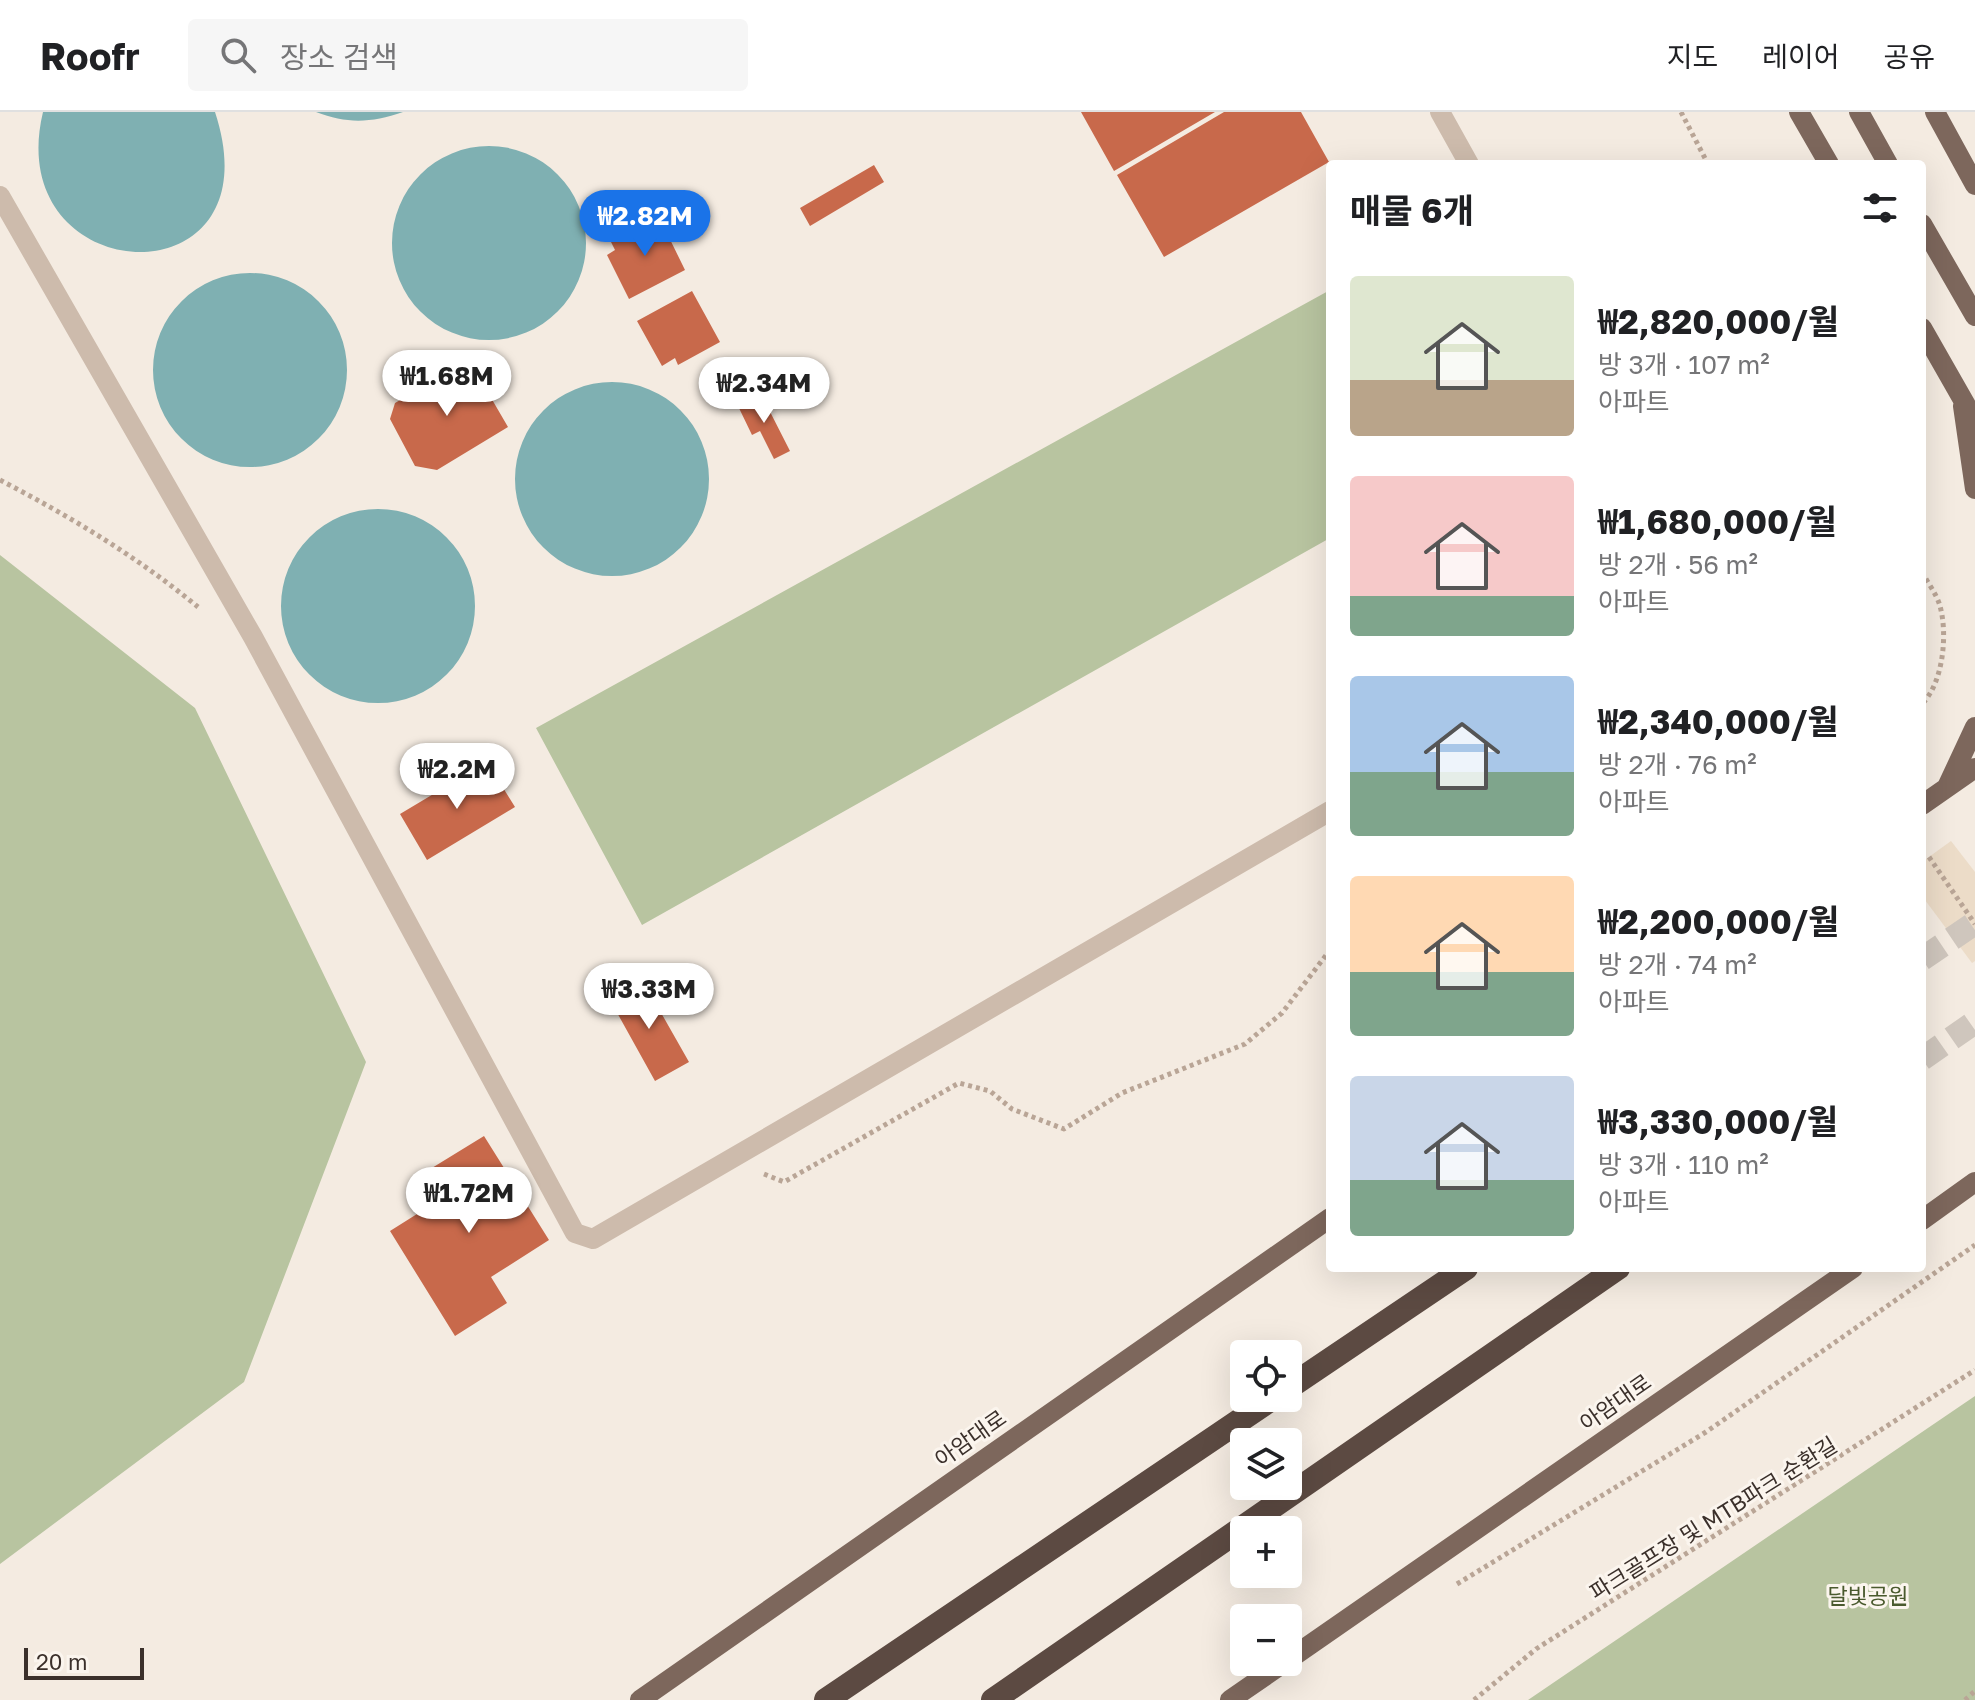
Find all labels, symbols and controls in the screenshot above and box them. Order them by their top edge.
search box [188,19,748,91]
text: Roofr [40,33,140,78]
icon: search [216,33,260,77]
text: 장소 검색 [280,39,398,75]
text: 지도 [1667,40,1718,73]
text: 레이어 [1762,40,1839,73]
text: 공유 [1883,40,1935,73]
icon: filters [1858,186,1902,230]
pin: ₩2.82M [580,190,710,258]
text: 매물 6개 [1350,190,1474,230]
text: ₩2.82M [597,200,693,231]
text: ₩2,820,000/월 [1598,301,1839,341]
icon: home [1414,308,1510,404]
text: 방 3개 · 107 m² [1598,349,1770,380]
pin: ₩1.68M [382,350,512,418]
pin: ₩2.34M [699,357,829,425]
text: ₩1.68M [400,360,494,391]
text: ₩2.34M [717,367,811,398]
text: 아파트 [1598,386,1670,417]
text: ₩1,680,000/월 [1598,501,1837,541]
icon: home [1414,508,1510,604]
text: 방 2개 · 56 m² [1598,549,1758,580]
text: 아파트 [1598,586,1670,617]
text: ₩2,340,000/월 [1598,701,1839,741]
icon: home [1414,708,1510,804]
pin: ₩2.2M [401,743,513,811]
text: 방 2개 · 76 m² [1598,749,1757,780]
text: ₩2.2M [418,753,496,784]
text: 아파트 [1598,786,1670,817]
text: ₩2,200,000/월 [1598,901,1839,941]
icon: home [1414,908,1510,1004]
text: 방 2개 · 74 m² [1598,949,1757,980]
pin: ₩3.33M [584,963,714,1031]
text: ₩3.33M [602,973,696,1004]
text: 아파트 [1598,986,1670,1017]
text: ₩3,330,000/월 [1598,1101,1838,1141]
icon: home [1414,1108,1510,1204]
text: 방 3개 · 110 m² [1598,1149,1769,1180]
pin: ₩1.72M [404,1167,534,1235]
text: ₩1.72M [424,1177,514,1208]
text: 아파트 [1598,1186,1670,1217]
map controls [1230,1340,1302,1676]
button: locate [1230,1340,1302,1412]
street label: 아암대로 [1574,1368,1656,1436]
street label: 아암대로 [929,1404,1011,1472]
button: layers [1230,1428,1302,1500]
street label: 파크골프장 및 MTB파크 순환길 [1584,1431,1842,1605]
button: + [1230,1516,1302,1588]
park label: 달빛공원 [1828,1582,1908,1609]
button: − [1230,1604,1302,1676]
scale bar [24,1644,144,1680]
text: 20 m [36,1648,87,1675]

